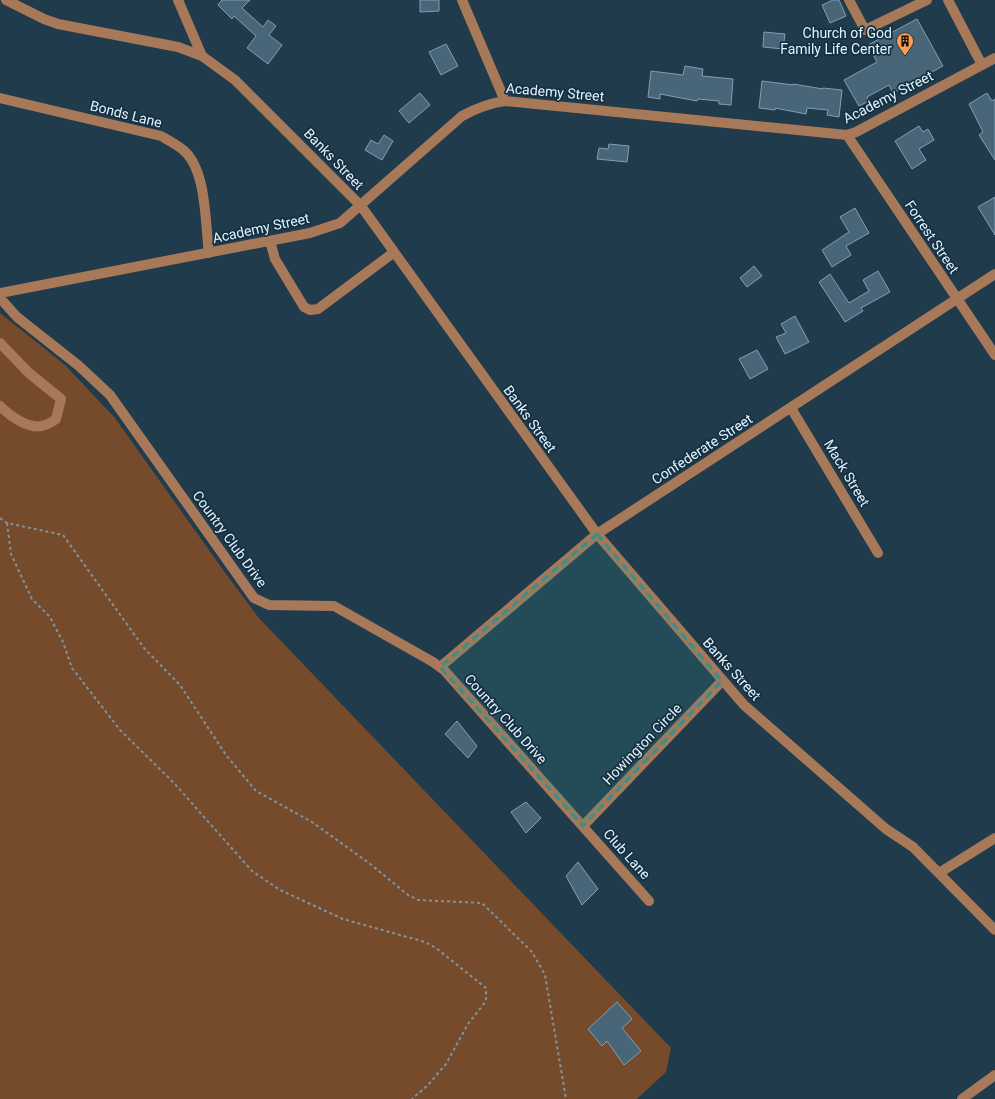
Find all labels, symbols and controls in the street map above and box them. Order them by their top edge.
place label: Church of God Family Life Center [780,25,892,57]
building icon: Church of God Family Life Center [895,31,915,56]
street label: Academy Street [840,67,936,127]
street label: Academy Street [505,80,605,104]
street label: Bonds Lane [88,97,164,131]
street label: Banks Street [301,125,367,193]
street label: Forrest Street [902,197,963,277]
street label: Academy Street [211,210,311,246]
street label: Banks Street [500,382,560,456]
street label: Confederate Street [649,410,756,488]
street label: Mack Street [821,437,873,509]
street label: Country Club Drive [190,488,270,590]
street label: Banks Street [700,634,765,704]
street label: Country Club Drive [462,671,550,767]
street label: Howington Circle [599,700,685,788]
street label: Club Lane [600,826,654,882]

